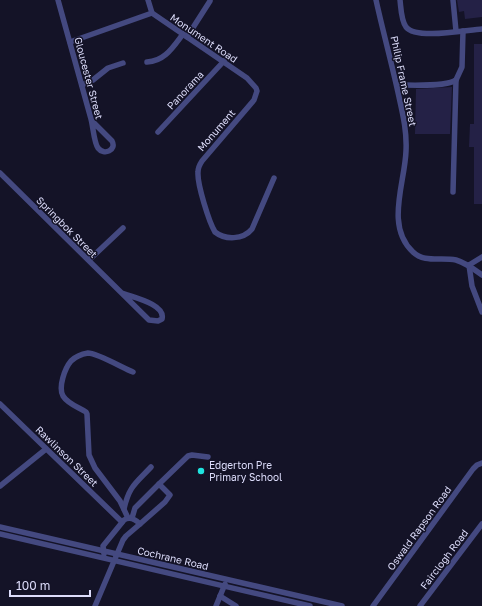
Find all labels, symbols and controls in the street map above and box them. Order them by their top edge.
street label: Monument Road [168,11,240,65]
street label: Philip Frame Street [389,35,419,127]
street label: Gloucester Street [72,36,106,120]
street label: Panorama [164,68,206,112]
street label: Monument [195,107,237,153]
street label: Springbok Street [34,194,100,260]
street label: Rawlinson Street [33,423,101,489]
place label: Edgerton Pre Primary School [209,459,282,483]
marker: Edgerton Pre Primary School [196,466,206,476]
street label: Oswald Rapson Road [384,484,454,572]
street label: Fairclogh Road [418,527,470,591]
street label: Cochrane Road [136,544,210,572]
scale bar [10,572,90,598]
text: 100 m [16,578,50,593]

